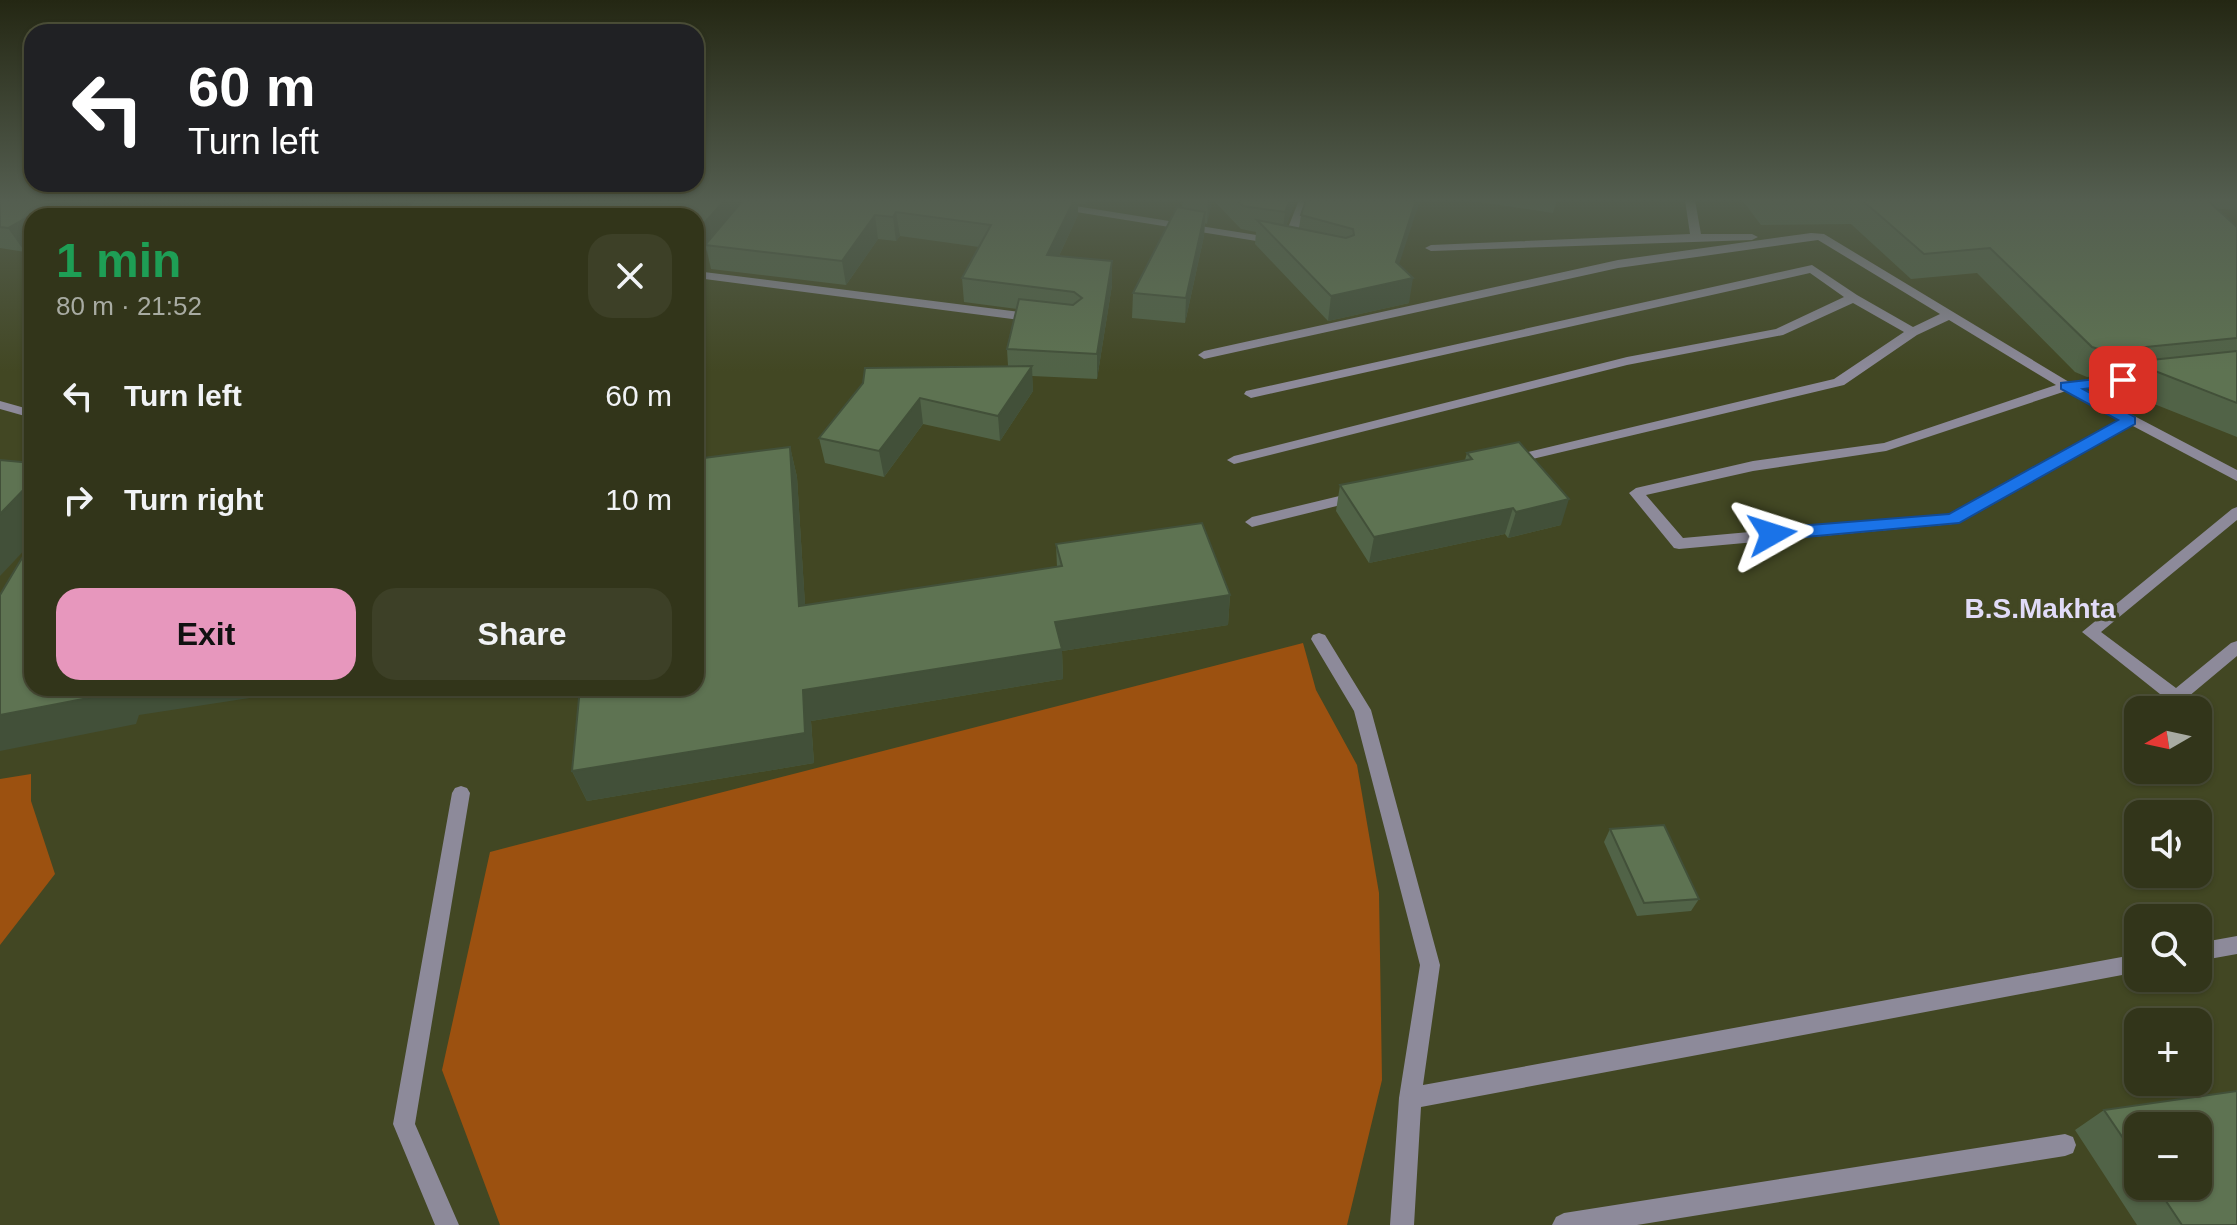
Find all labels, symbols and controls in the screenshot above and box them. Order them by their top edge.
text: 60 m [188,55,316,118]
icon: left [56,56,160,160]
text: Turn left [188,121,319,162]
text: 1 min [56,234,181,287]
button: close [588,234,672,318]
text: 80 m · 21:52 [56,291,202,321]
pin [2089,346,2157,414]
icon: arrive [2101,358,2145,402]
icon: left [56,374,100,418]
text: Turn left [124,379,242,412]
text: 60 m [605,379,672,412]
icon: right [56,478,100,522]
text: Turn right [124,483,263,516]
text: 10 m [605,483,672,516]
position arrow [1730,492,1814,576]
button: Exit [56,588,356,680]
button: Share [372,588,672,680]
district label: B.S.Makhta [1965,593,2116,624]
north arrow [2124,696,2212,784]
map controls [2124,696,2212,1200]
button: sound [2124,800,2212,888]
button: search [2124,904,2212,992]
button: + [2124,1008,2212,1096]
button: − [2124,1112,2212,1200]

